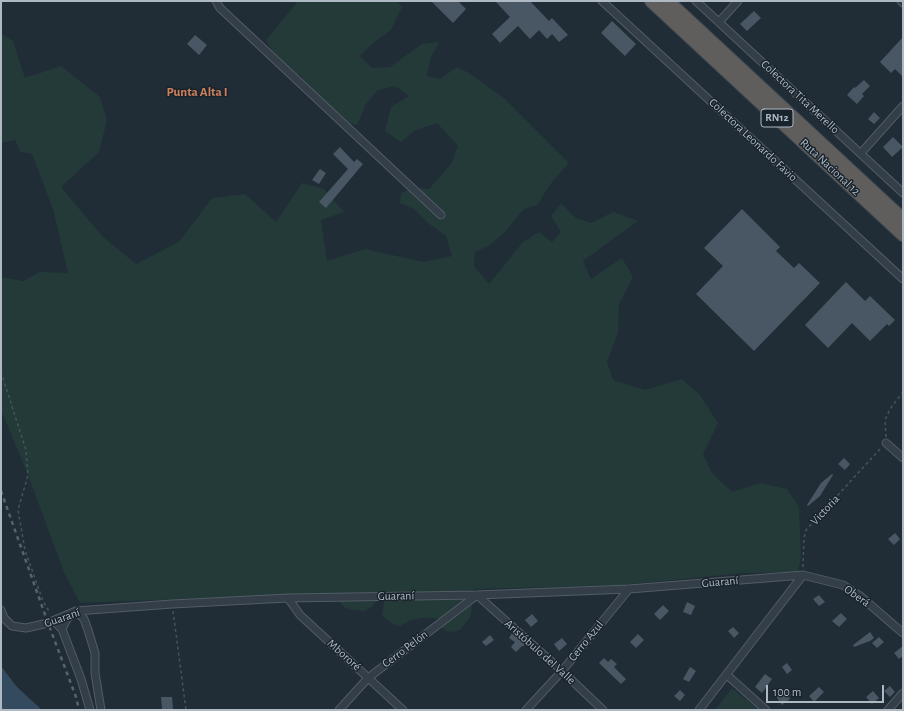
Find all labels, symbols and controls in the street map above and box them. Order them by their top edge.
street label: Colectora Tita Merello [758,57,842,137]
district label: Punta Alta I [166,84,228,100]
street label: Colectora Leonardo Favio [706,95,800,185]
road number: RN12 [761,109,793,127]
street label: Ruta Nacional 12 [797,135,863,199]
street label: Victoria [807,492,843,528]
street label: Guaraní [701,573,739,591]
street label: Oberá [841,582,873,610]
street label: Guaraní [377,588,415,604]
street label: Guaraní [42,605,82,631]
street label: Aristóbulo del Valle [502,616,578,688]
street label: Cerro Azul [565,618,607,664]
street label: Cerro Pelón [379,627,431,671]
street label: Mbororé [324,636,364,674]
scale bar [768,677,886,703]
text: 100 m [773,686,801,698]

